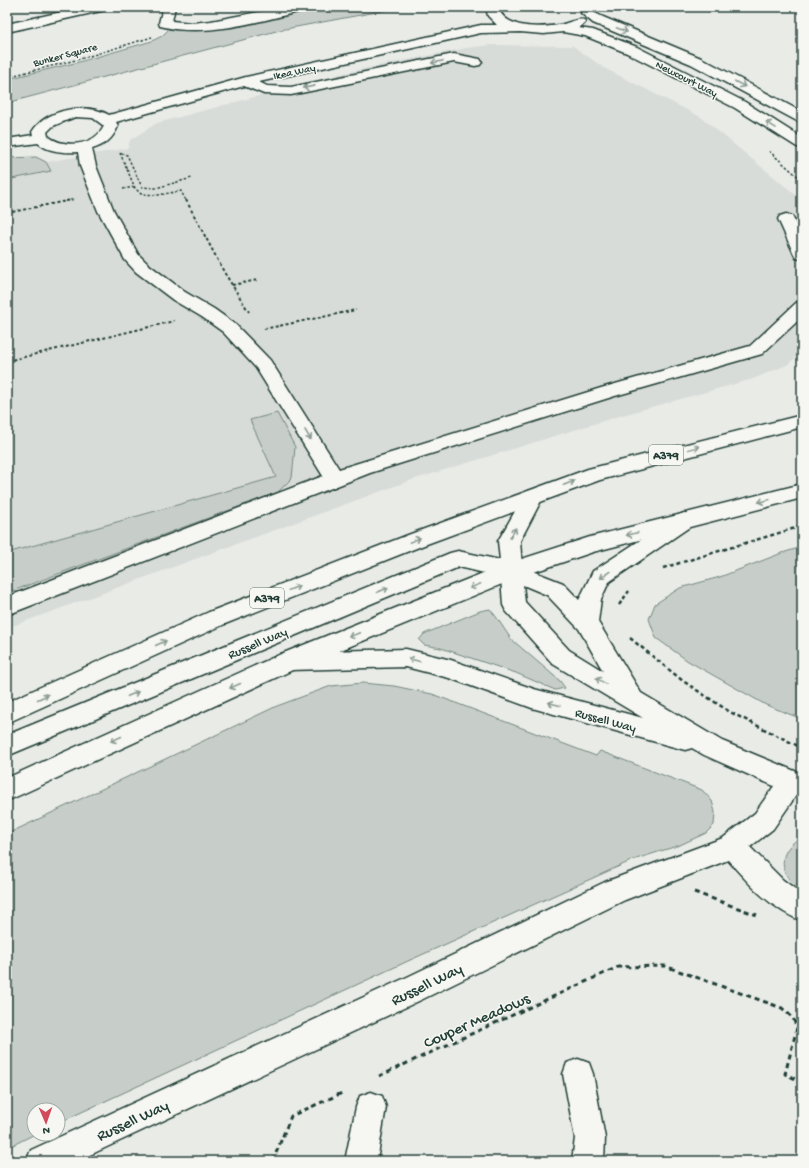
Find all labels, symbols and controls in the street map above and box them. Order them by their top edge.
one-way arrow [616,27,628,35]
street label: Bunker Square [31,42,99,70]
one-way arrow [431,58,444,66]
street label: Newcourt Way [653,59,720,101]
street label: Ikea Way [272,63,317,83]
one-way arrow [734,81,746,88]
one-way arrow [303,83,316,91]
one-way arrow [765,120,777,128]
one-way arrow [304,429,312,440]
one-way arrow [688,444,701,452]
road number: A379 [649,445,683,465]
one-way arrow [563,479,575,487]
one-way arrow [758,497,771,505]
one-way arrow [509,528,517,540]
one-way arrow [626,531,639,538]
one-way arrow [408,536,420,544]
one-way arrow [600,571,611,579]
one-way arrow [287,583,299,591]
one-way arrow [469,583,481,590]
one-way arrow [376,586,388,593]
road number: A379 [250,588,284,608]
street label: Russell Way [226,625,290,663]
one-way arrow [349,631,361,639]
one-way arrow [155,639,167,647]
one-way arrow [407,655,420,663]
one-way arrow [595,677,607,685]
one-way arrow [229,683,241,690]
one-way arrow [127,689,139,697]
one-way arrow [36,693,48,700]
one-way arrow [548,700,561,708]
street label: Russell Way [573,706,638,737]
one-way arrow [111,736,123,743]
street label: Russell Way [389,961,466,1012]
street label: Couper Meadows [421,990,535,1054]
street label: Russell Way [95,1097,173,1147]
north arrow [26,1102,66,1142]
text: N [42,1124,50,1136]

